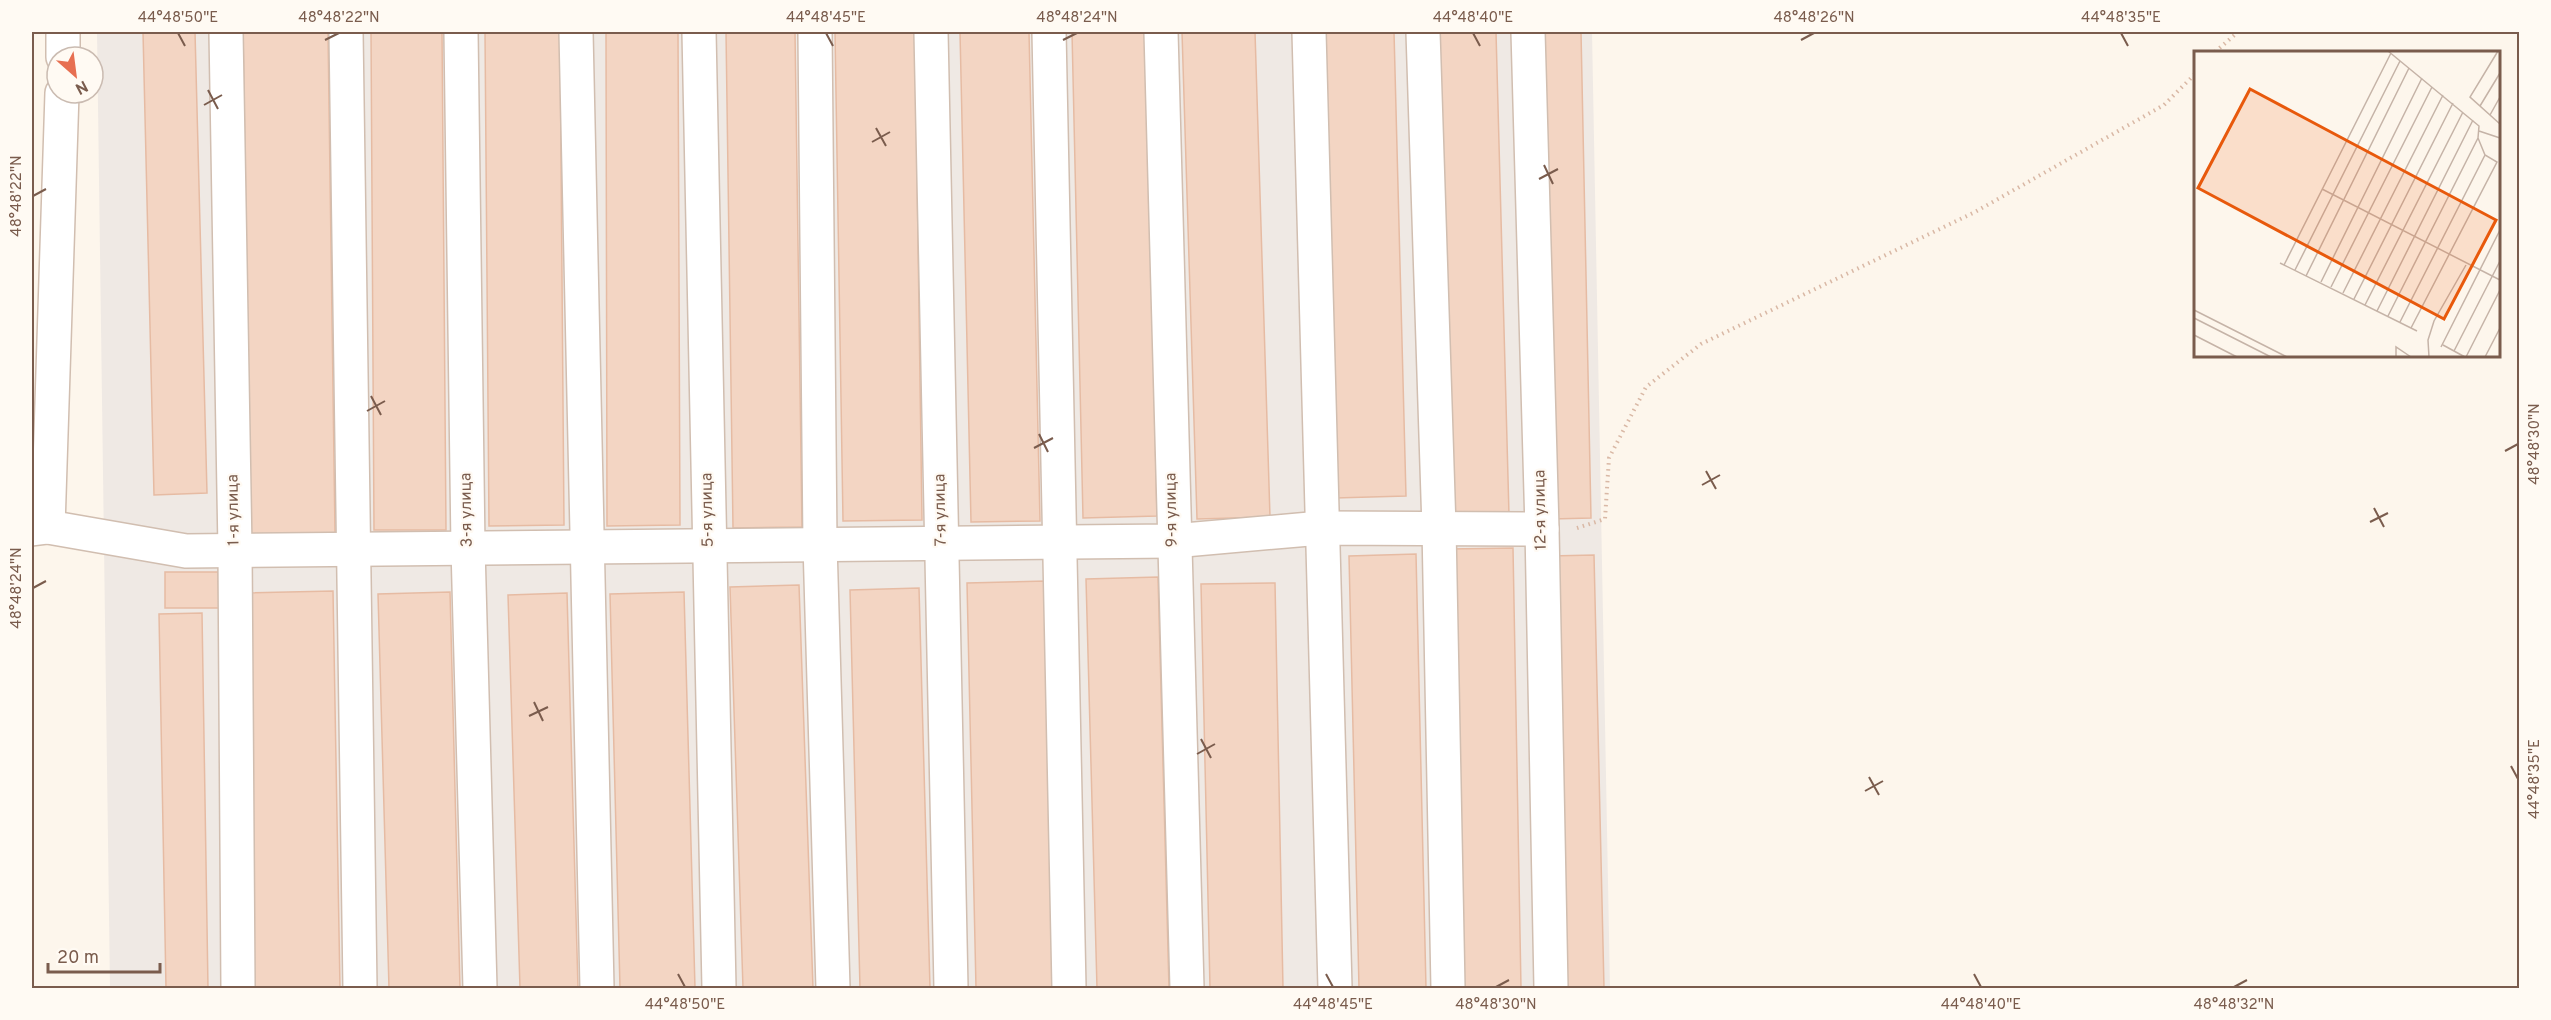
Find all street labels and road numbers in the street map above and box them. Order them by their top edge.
street label: 12-я улица [1530,469,1552,551]
street label: 5-я улица [697,472,719,548]
street label: 3-я улица [456,473,478,547]
street label: 9-я улица [1161,473,1183,547]
street label: 1-я улица [223,474,245,546]
street label: 7-я улица [930,474,952,546]

